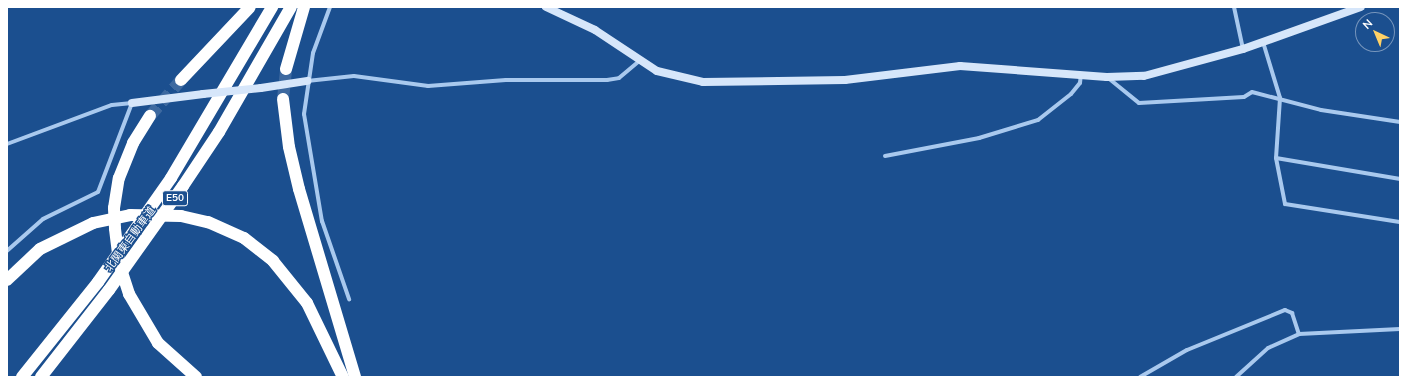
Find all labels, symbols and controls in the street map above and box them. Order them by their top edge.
north arrow [1355,12,1395,52]
text: N [1360,16,1375,32]
road number: E50 [162,190,188,206]
street label: 北関東自動車道 [102,204,158,274]

